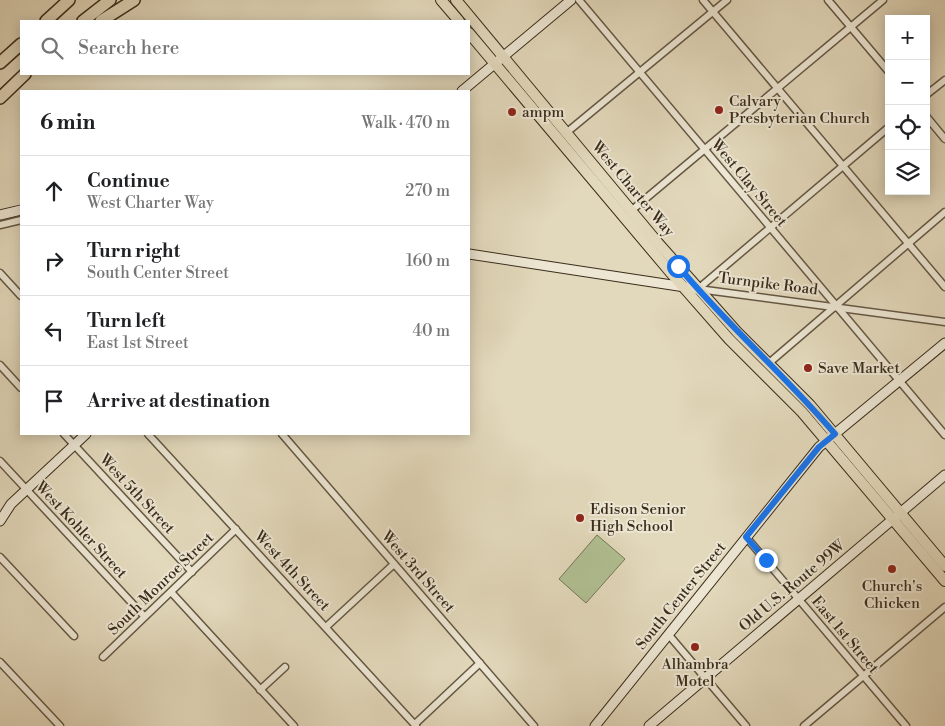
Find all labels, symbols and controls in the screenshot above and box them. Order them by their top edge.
map controls [885,15,930,195]
button: + [885,15,930,60]
search box [20,20,470,75]
icon: search [38,34,66,62]
text: Search here [78,36,179,60]
button: − [885,60,930,105]
place label: Calvary Presbyterian Church [729,92,870,128]
place label: ampm [522,103,564,122]
marker: Calvary Presbyterian Church [713,104,725,116]
button: locate [885,105,930,150]
marker: ampm [506,106,518,118]
text: 6 min [40,110,95,136]
text: Walk · 470 m [362,113,450,133]
street label: West Clay Street [706,135,792,231]
street label: West Charter Way [587,137,679,241]
button: layers [885,150,930,195]
text: Continue [87,169,170,193]
icon: ahead [40,177,68,205]
text: 270 m [405,181,450,201]
text: West Charter Way [87,193,214,213]
text: Turn right [87,239,180,263]
icon: right [40,247,68,275]
text: 160 m [406,251,450,271]
route start [667,255,690,278]
text: South Center Street [87,263,229,283]
street label: Turnpike Road [717,268,819,300]
text: Turn left [87,309,166,333]
icon: left [40,317,68,345]
text: 40 m [413,321,450,341]
text: East 1st Street [87,333,189,353]
place label: Save Market [818,359,900,378]
marker: Save Market [802,362,814,374]
icon: arrive [40,387,68,415]
text: Arrive at destination [87,389,270,413]
street label: West 5th Street [95,450,179,538]
street label: West Kohler Street [30,477,131,583]
place label: Edison Senior High School [590,500,686,536]
marker: Edison Senior High School [574,512,586,524]
street label: West 4th Street [249,526,334,615]
street label: West 3rd Street [377,526,459,617]
street label: South Monroe Street [104,528,218,639]
street label: Old U.S. Route 99W [735,536,849,636]
street label: South Center Street [632,538,731,654]
route end [755,549,778,572]
marker: Church's Chicken [886,563,898,575]
place label: Church's Chicken [862,577,922,613]
street label: East 1st Street [807,592,883,678]
marker: Alhambra Motel [689,641,701,653]
place label: Alhambra Motel [661,655,729,691]

